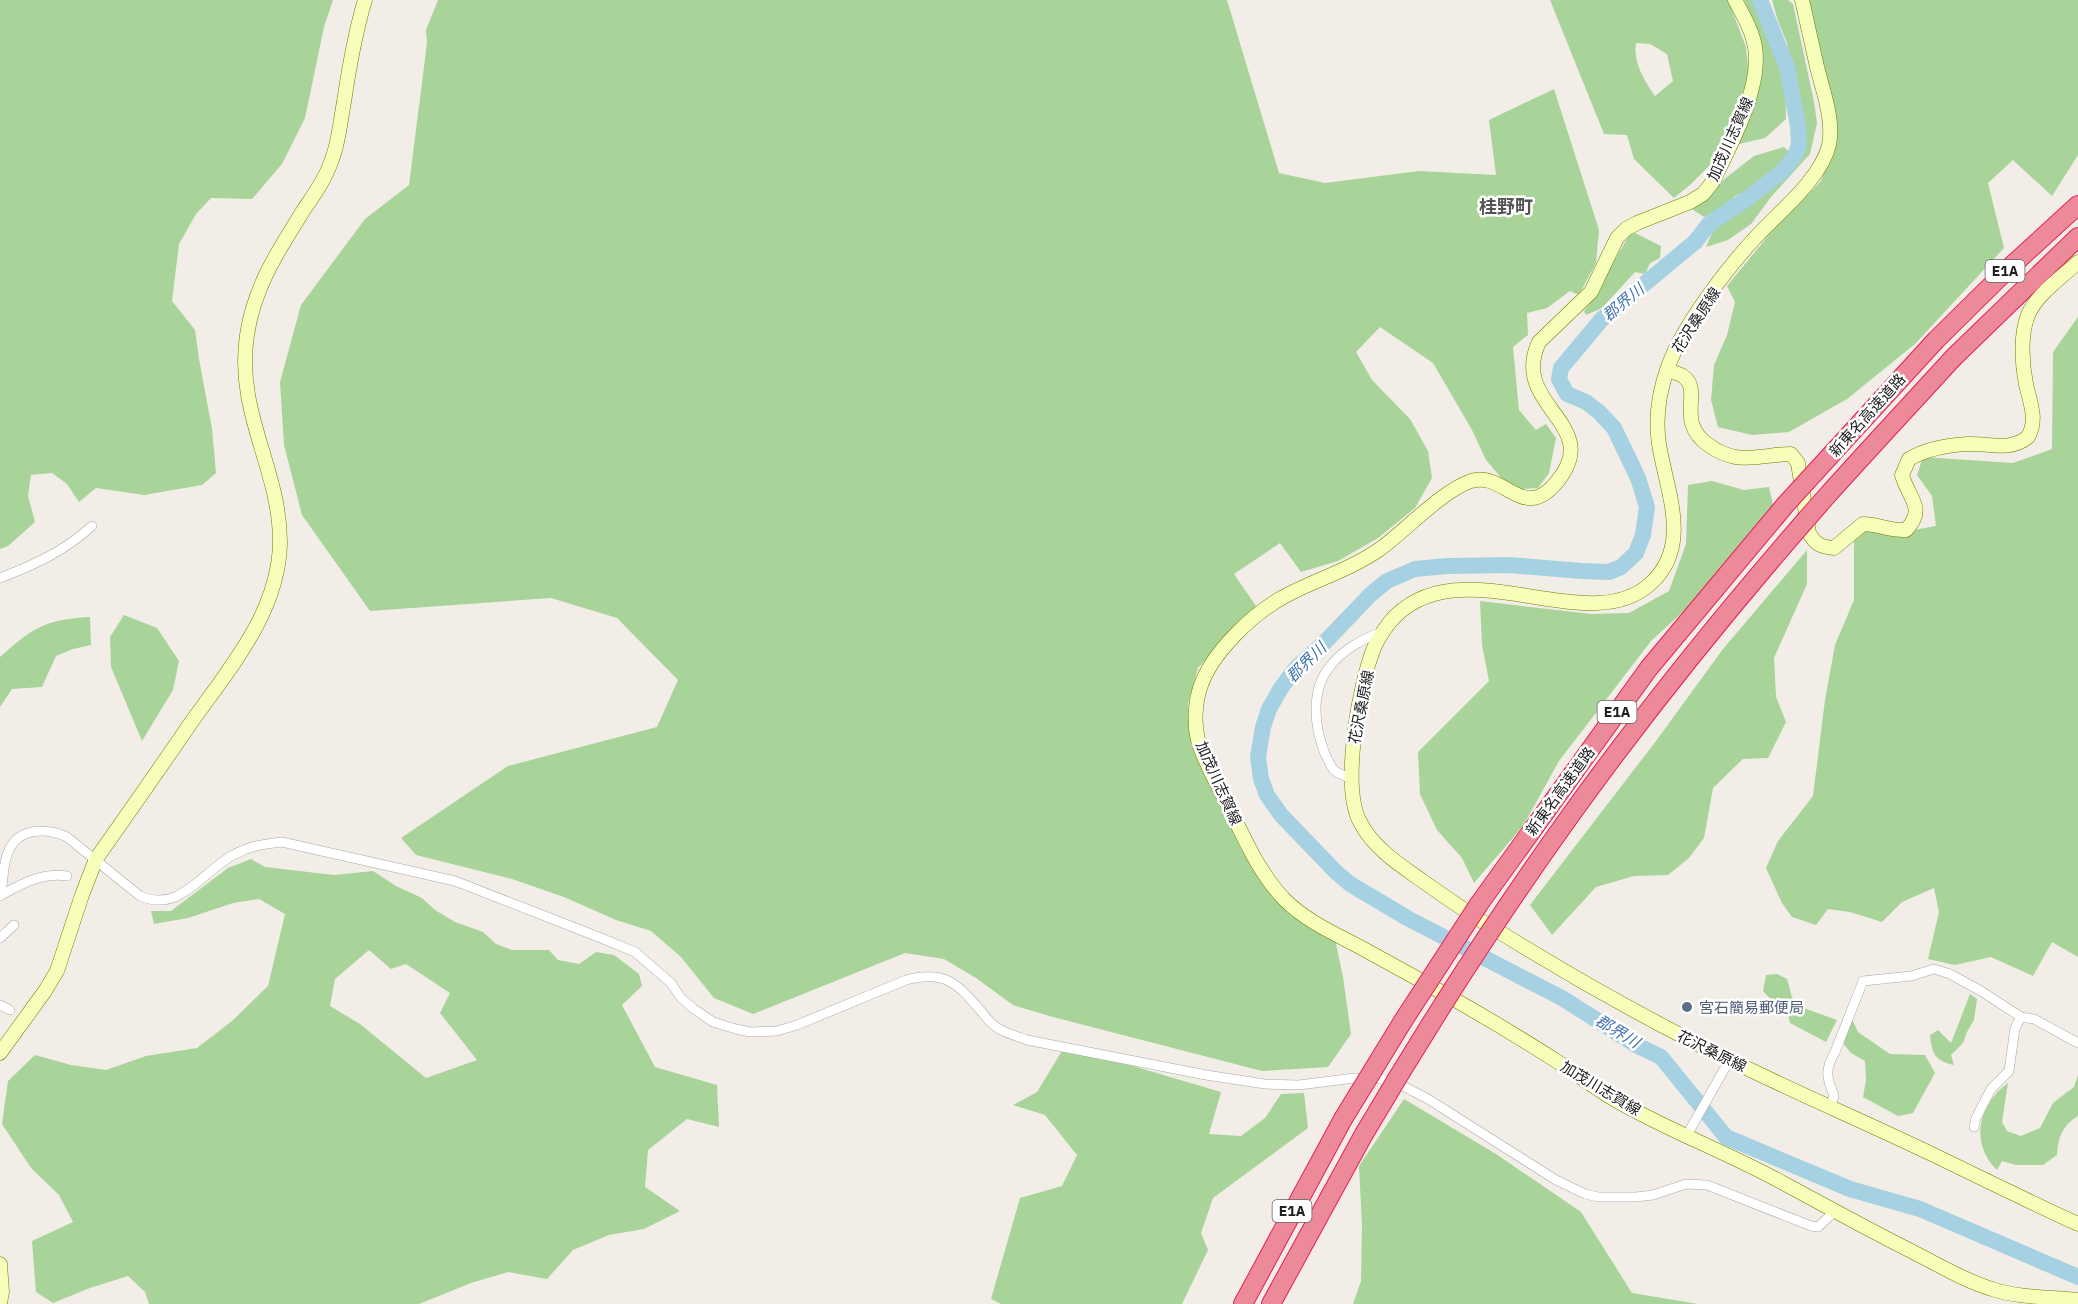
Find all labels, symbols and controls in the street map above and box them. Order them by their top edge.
street label: 加茂川志賀線 [1703,94,1757,184]
district label: 桂野町 [1479,195,1533,218]
road number: E1A [1986,260,2024,282]
water label: 郡界川 [1598,278,1649,325]
street label: 花沢桑原線 [1668,283,1724,357]
street label: 新東名高速道路 [1825,370,1909,460]
water label: 郡界川 [1282,637,1331,686]
street label: 花沢桑原線 [1345,668,1377,746]
road number: E1A [1598,701,1636,723]
street label: 加茂川志賀線 [1192,738,1246,828]
street label: 新東名高速道路 [1521,743,1599,839]
place label: 宮石簡易郵便局 [1699,998,1804,1017]
marker: 宮石簡易郵便局 [1680,1000,1694,1014]
water label: 郡界川 [1592,1010,1645,1053]
street label: 花沢桑原線 [1674,1026,1750,1076]
street label: 加茂川志賀線 [1558,1057,1644,1119]
road number: E1A [1272,1200,1312,1222]

